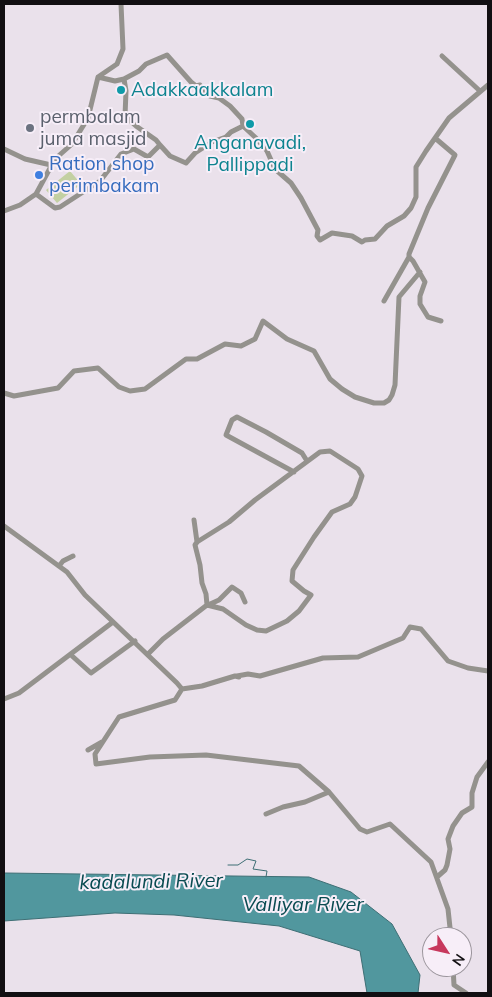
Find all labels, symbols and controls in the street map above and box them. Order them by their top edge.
place label: Adakkaakkalam [131,79,273,101]
marker: Adakkaakkalam [115,84,127,96]
place label: permbalam juma masjid [40,106,146,150]
marker: Anganavadi, Pallippadi [244,118,256,130]
marker: permbalam juma masjid [24,122,36,134]
place label: Anganavadi, Pallippadi [194,132,306,176]
place label: Ration shop perimbakam [49,153,159,197]
marker: Ration shop perimbakam [33,169,45,181]
water label: kadalundi River [79,869,223,895]
water label: Valliyar River [242,893,364,917]
north arrow [422,927,472,977]
text: N [448,951,469,970]

